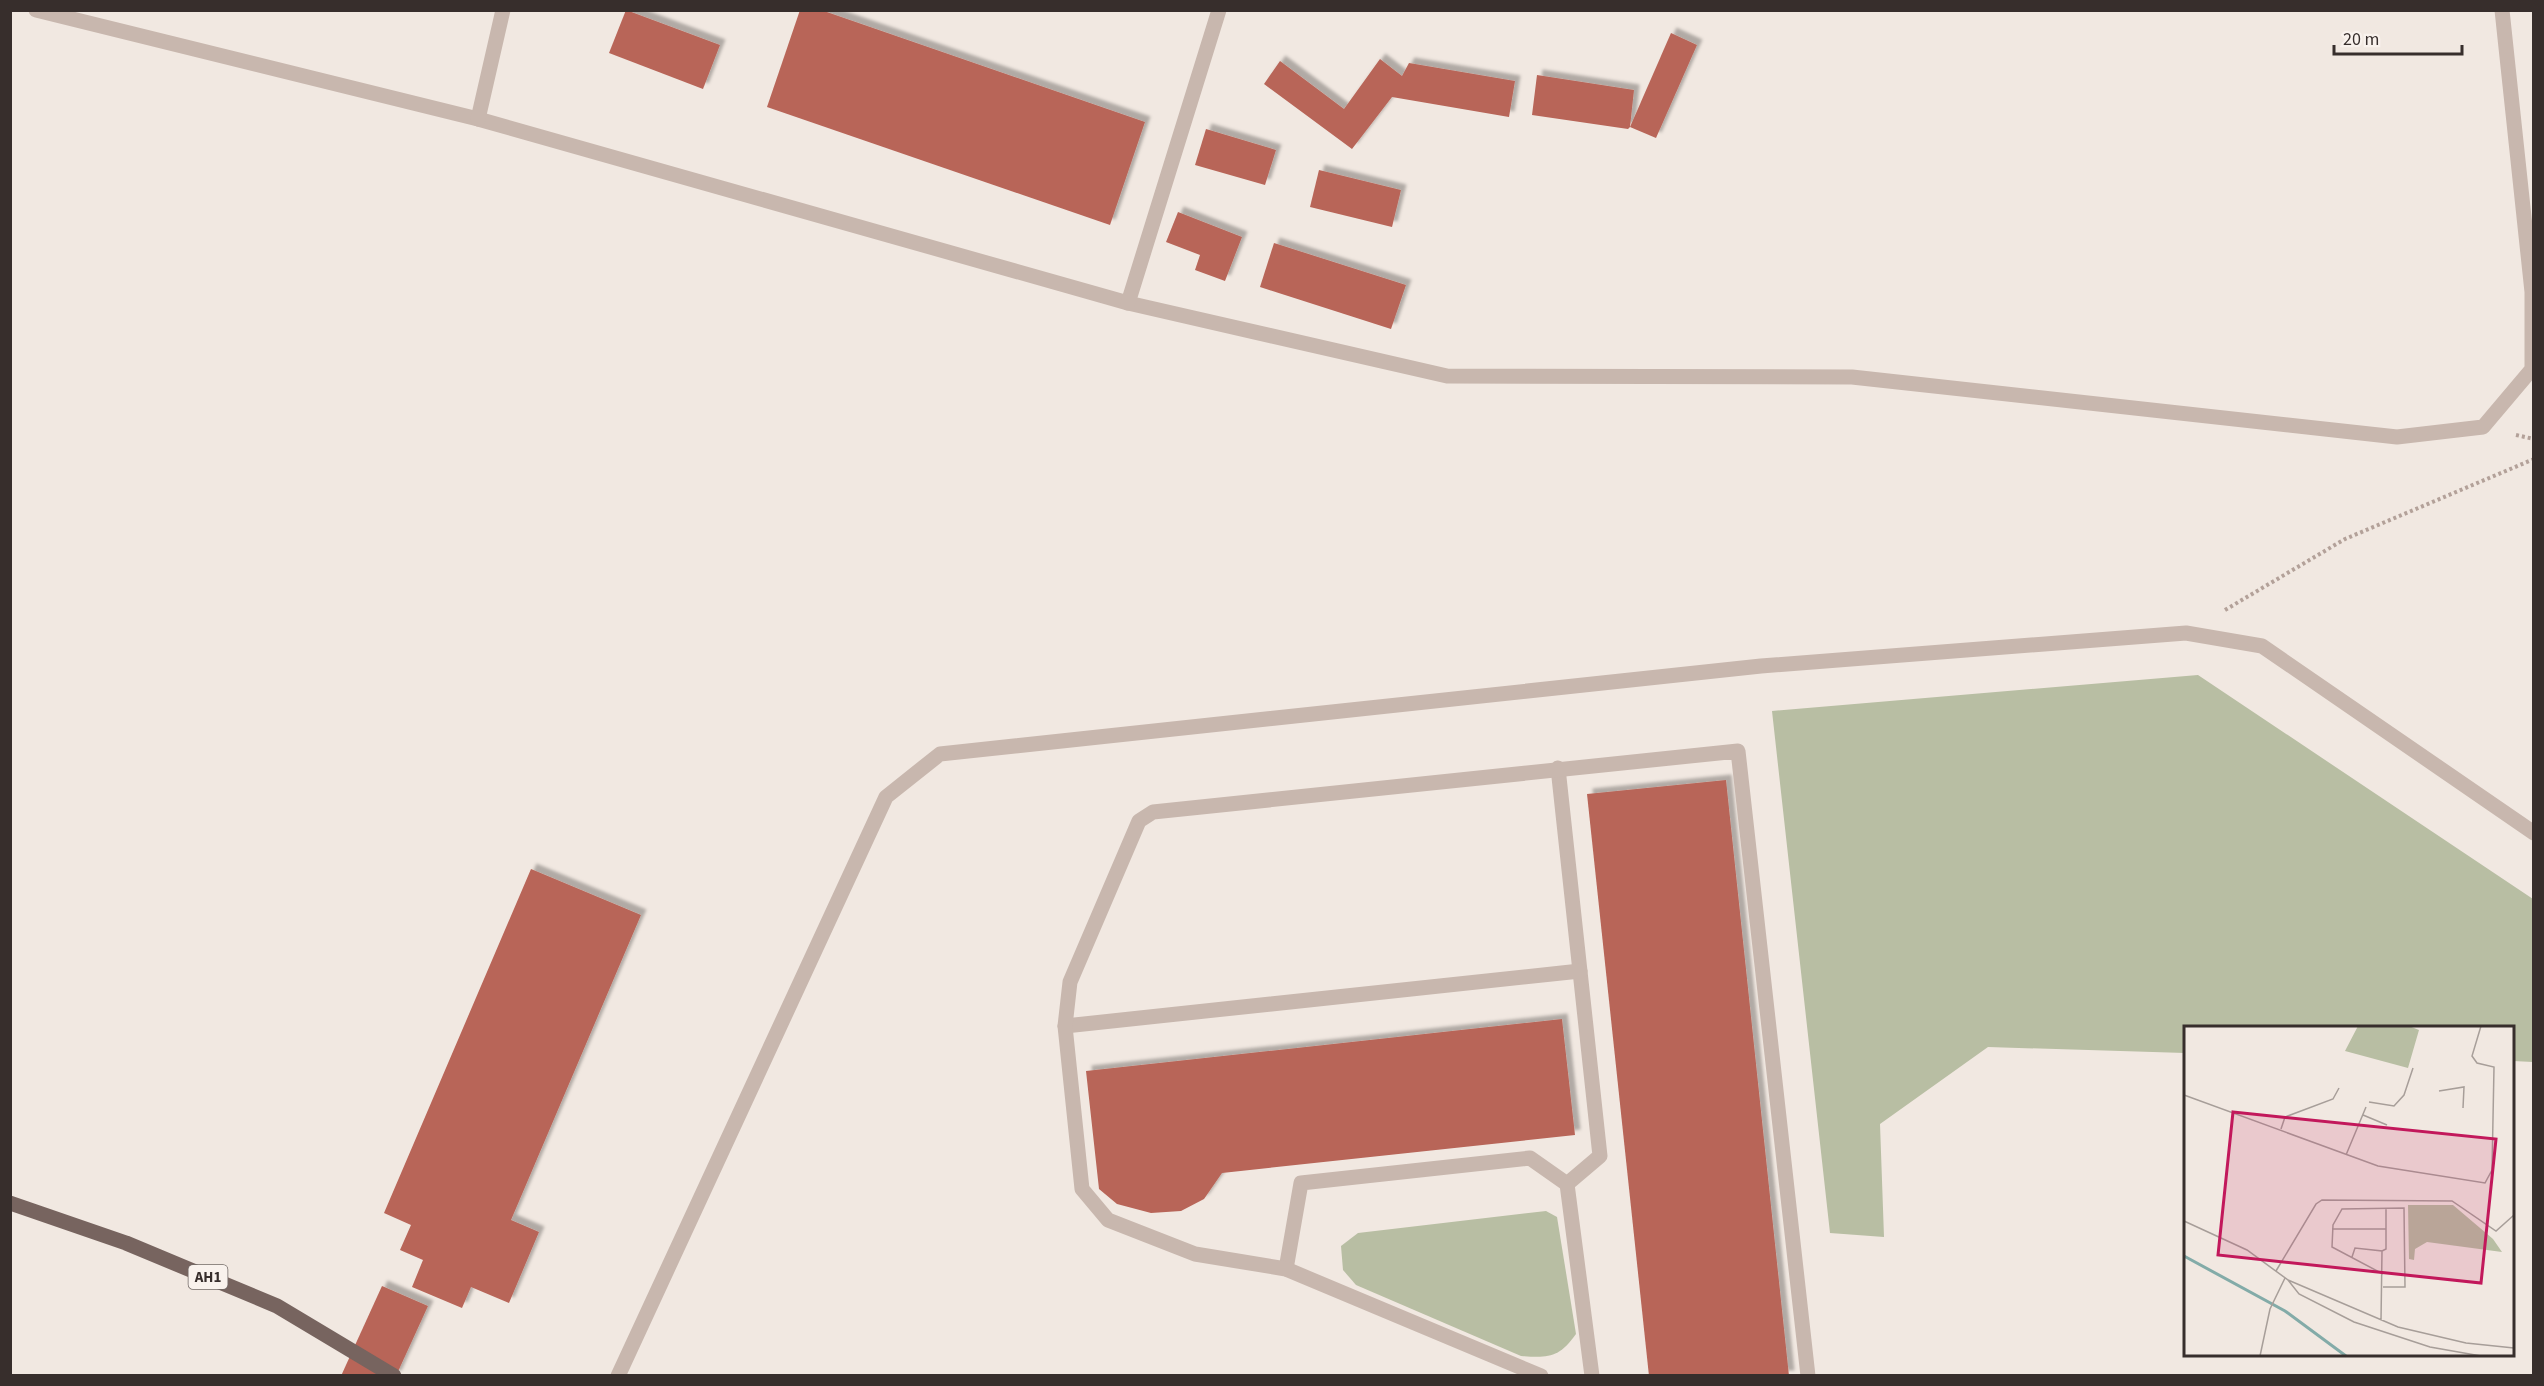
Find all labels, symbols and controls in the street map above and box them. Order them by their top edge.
scale bar [2334,18,2462,56]
text: 20 m [2343,27,2379,52]
inset map [2184,1026,2514,1356]
road number: AH1 [188,1265,228,1289]

